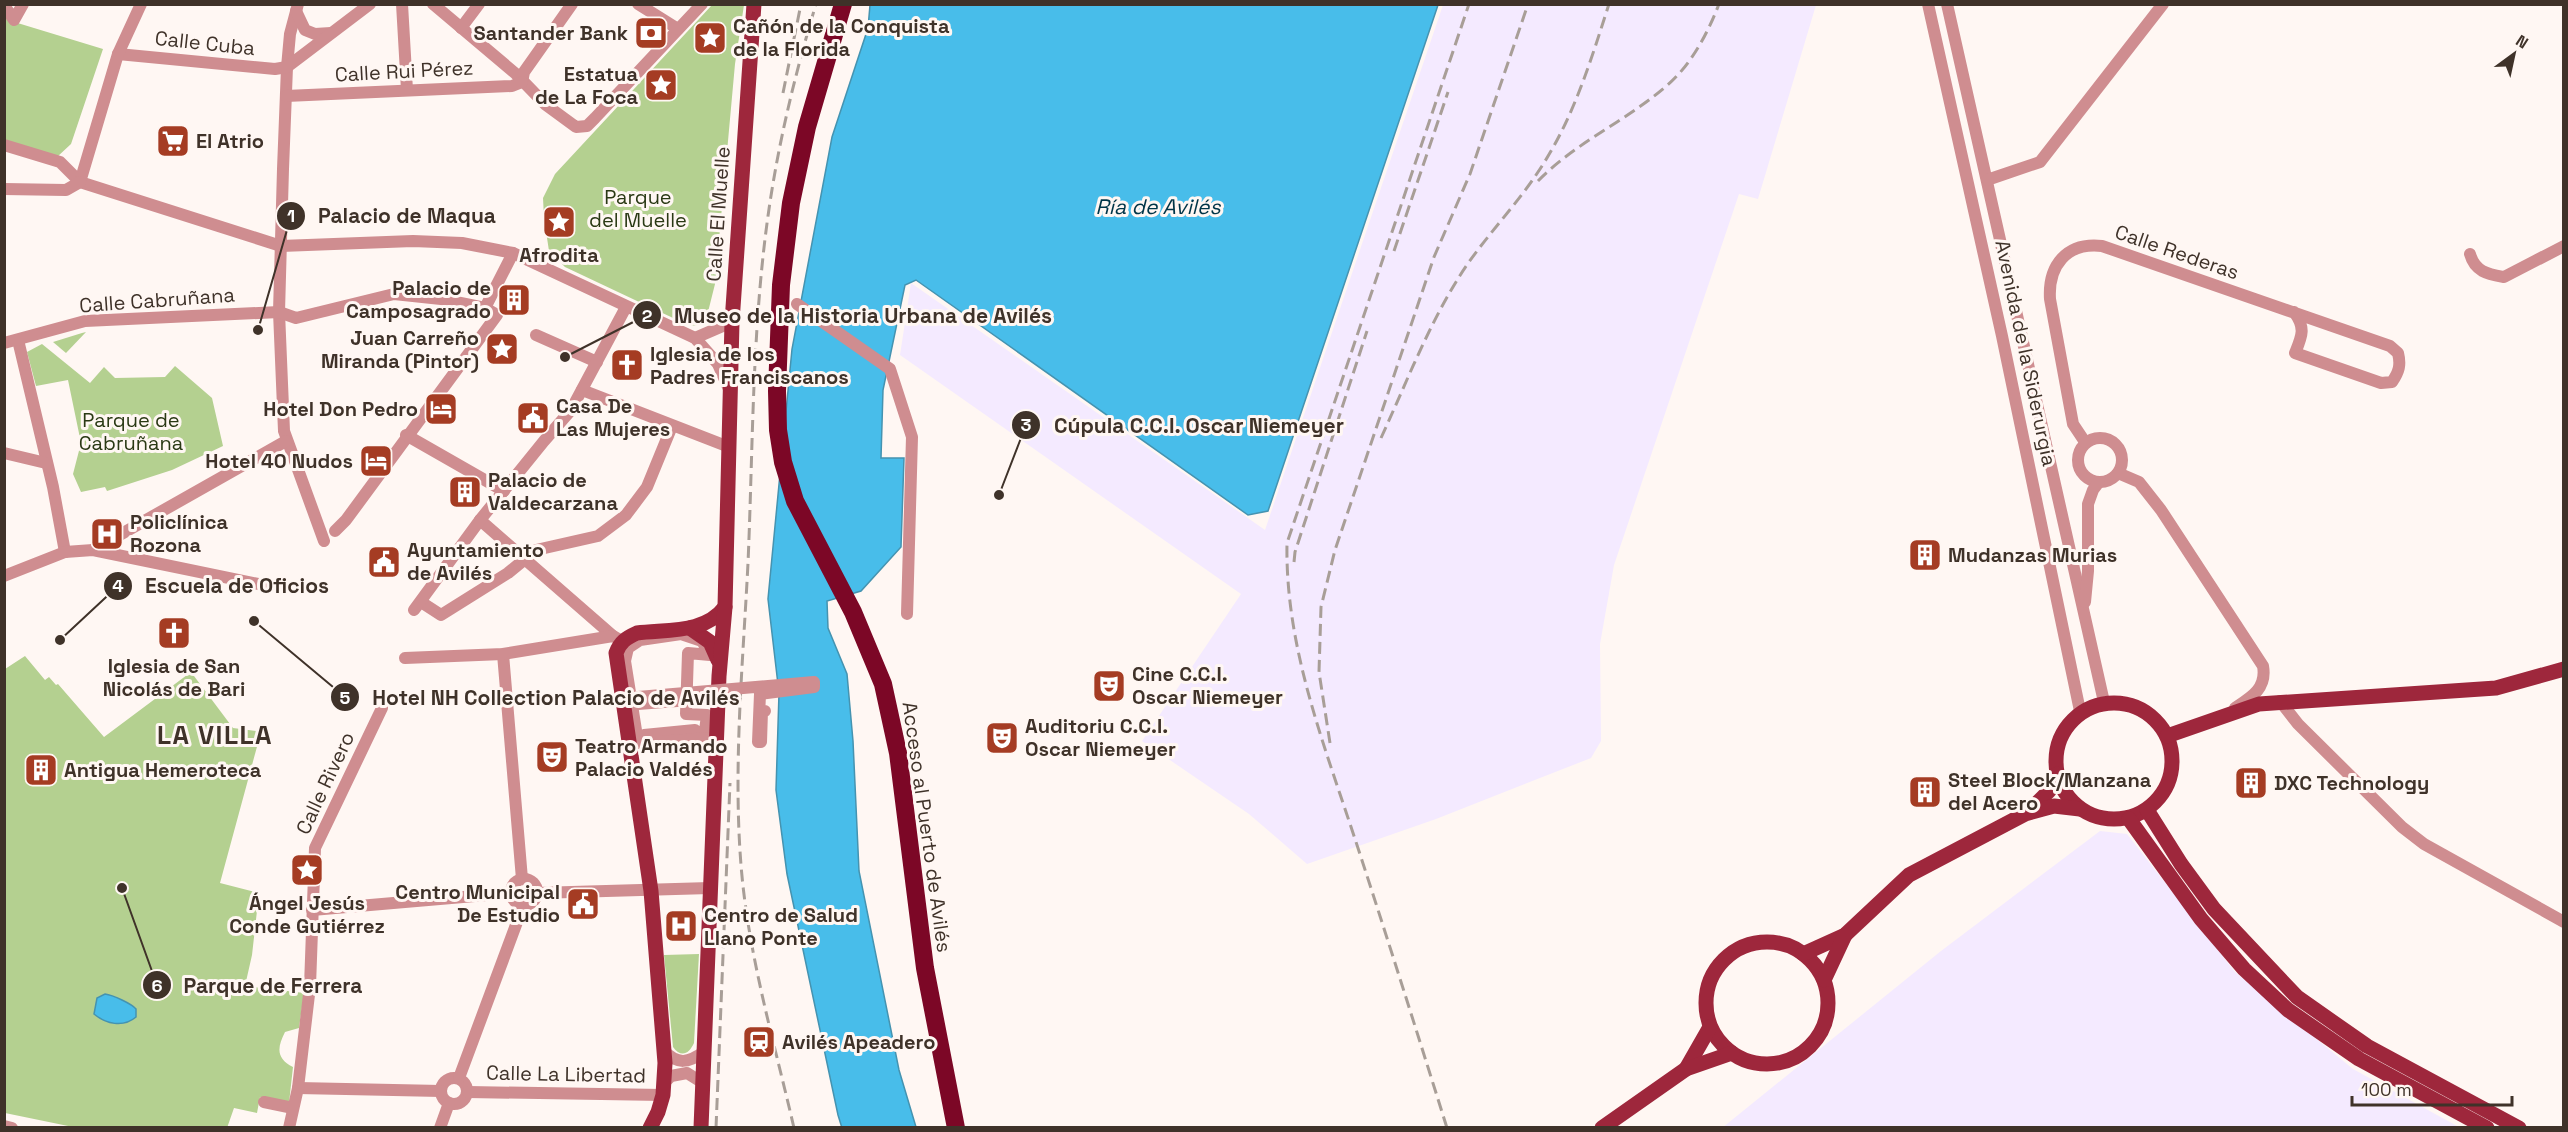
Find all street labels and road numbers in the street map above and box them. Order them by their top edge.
street label: Calle Cuba [154,25,256,61]
street label: Calle Rui Pérez [334,54,474,88]
street label: Calle El Muelle [700,146,736,282]
street label: Calle Rederas [2112,219,2242,285]
street label: Avenida de la Siderurgia [1989,238,2063,468]
street label: Calle Cabruñana [78,282,236,318]
street label: Acceso al Puerto de Avilés [897,700,957,954]
street label: Calle Rivero [290,727,360,839]
street label: Calle La Libertad [486,1060,646,1088]

